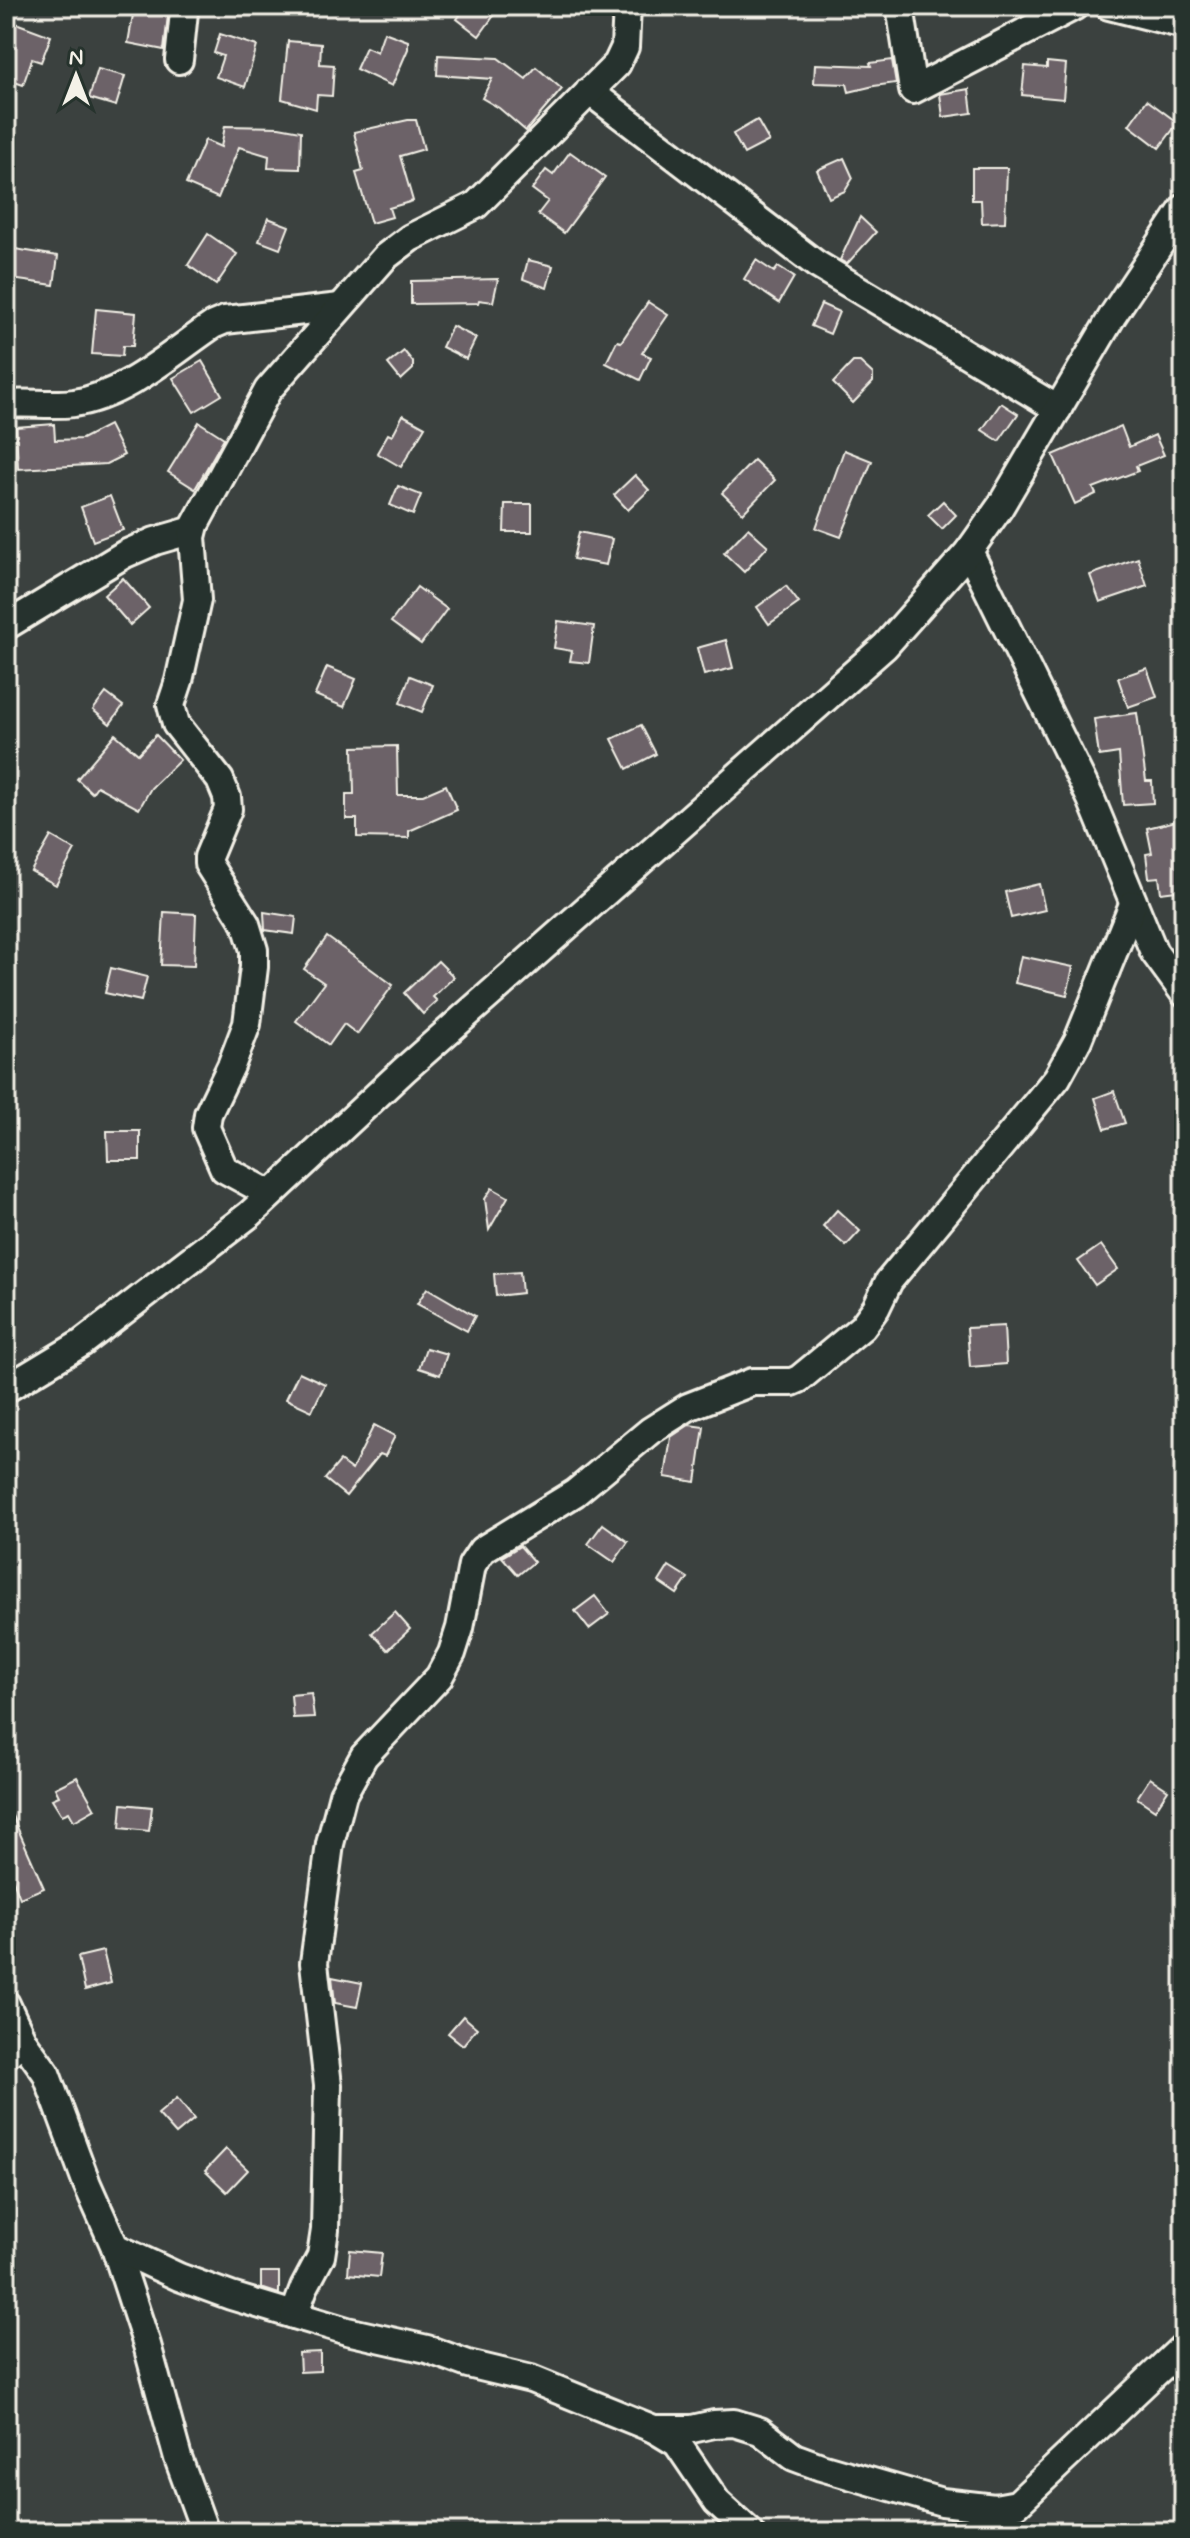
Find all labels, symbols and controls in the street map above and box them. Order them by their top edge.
north arrow [36,36,116,116]
text: N [69,44,83,72]

